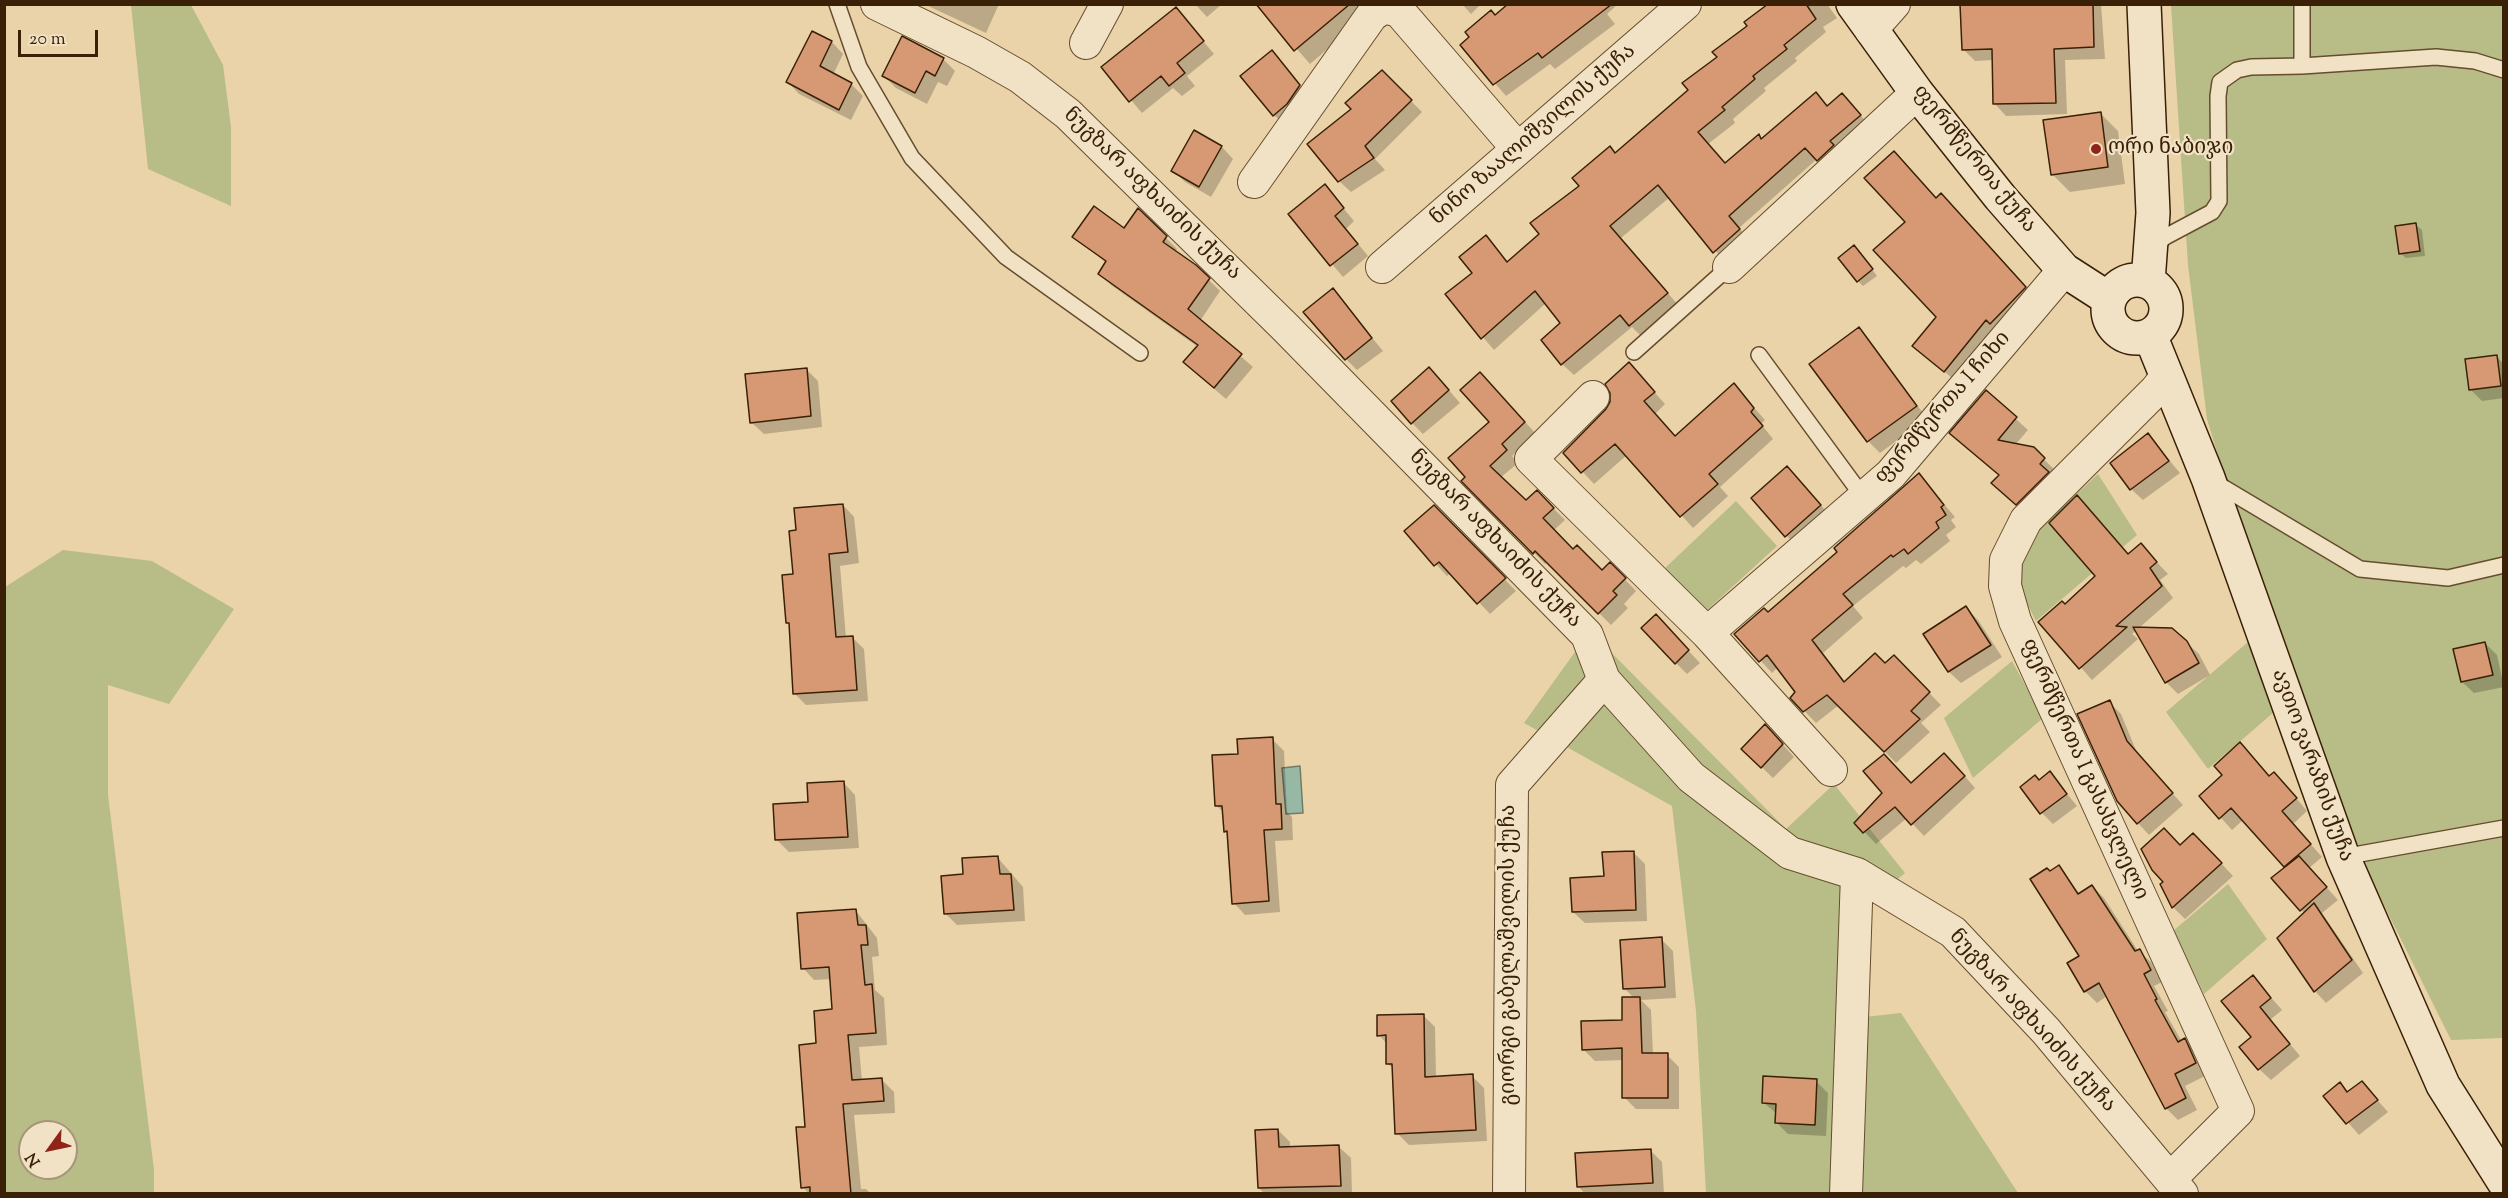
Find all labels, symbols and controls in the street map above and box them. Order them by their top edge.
scale bar [21,18,100,56]
text: 20 m [29,27,66,53]
street label: ნინო ზაალიშვილის ქუჩა [1426,40,1642,232]
street label: ფერმწერთა ქუჩა [1906,81,2040,239]
street label: ნუგზარ აფხაიძის ქუჩა [1057,103,1245,287]
place label: ორი ნაბიჯი [2108,136,2233,162]
marker: ორი ნაბიჯი [2089,142,2103,156]
street label: ფერმწერთა I ჩიხი [1871,327,2017,491]
street label: ნუგზარ აფხაიძის ქუჩა [1402,446,1586,634]
street label: ფერმწერთა I გასასვლელი [2014,635,2152,905]
street label: ავთო ვარაზის ქუჩა [2264,666,2358,866]
street label: გიორგი გაბელაშვილის ქუჩა [1497,804,1523,1106]
street label: ნუგზარ აფხაიძის ქუჩა [1942,925,2120,1119]
north arrow [18,1120,78,1180]
text: N [21,1147,47,1171]

